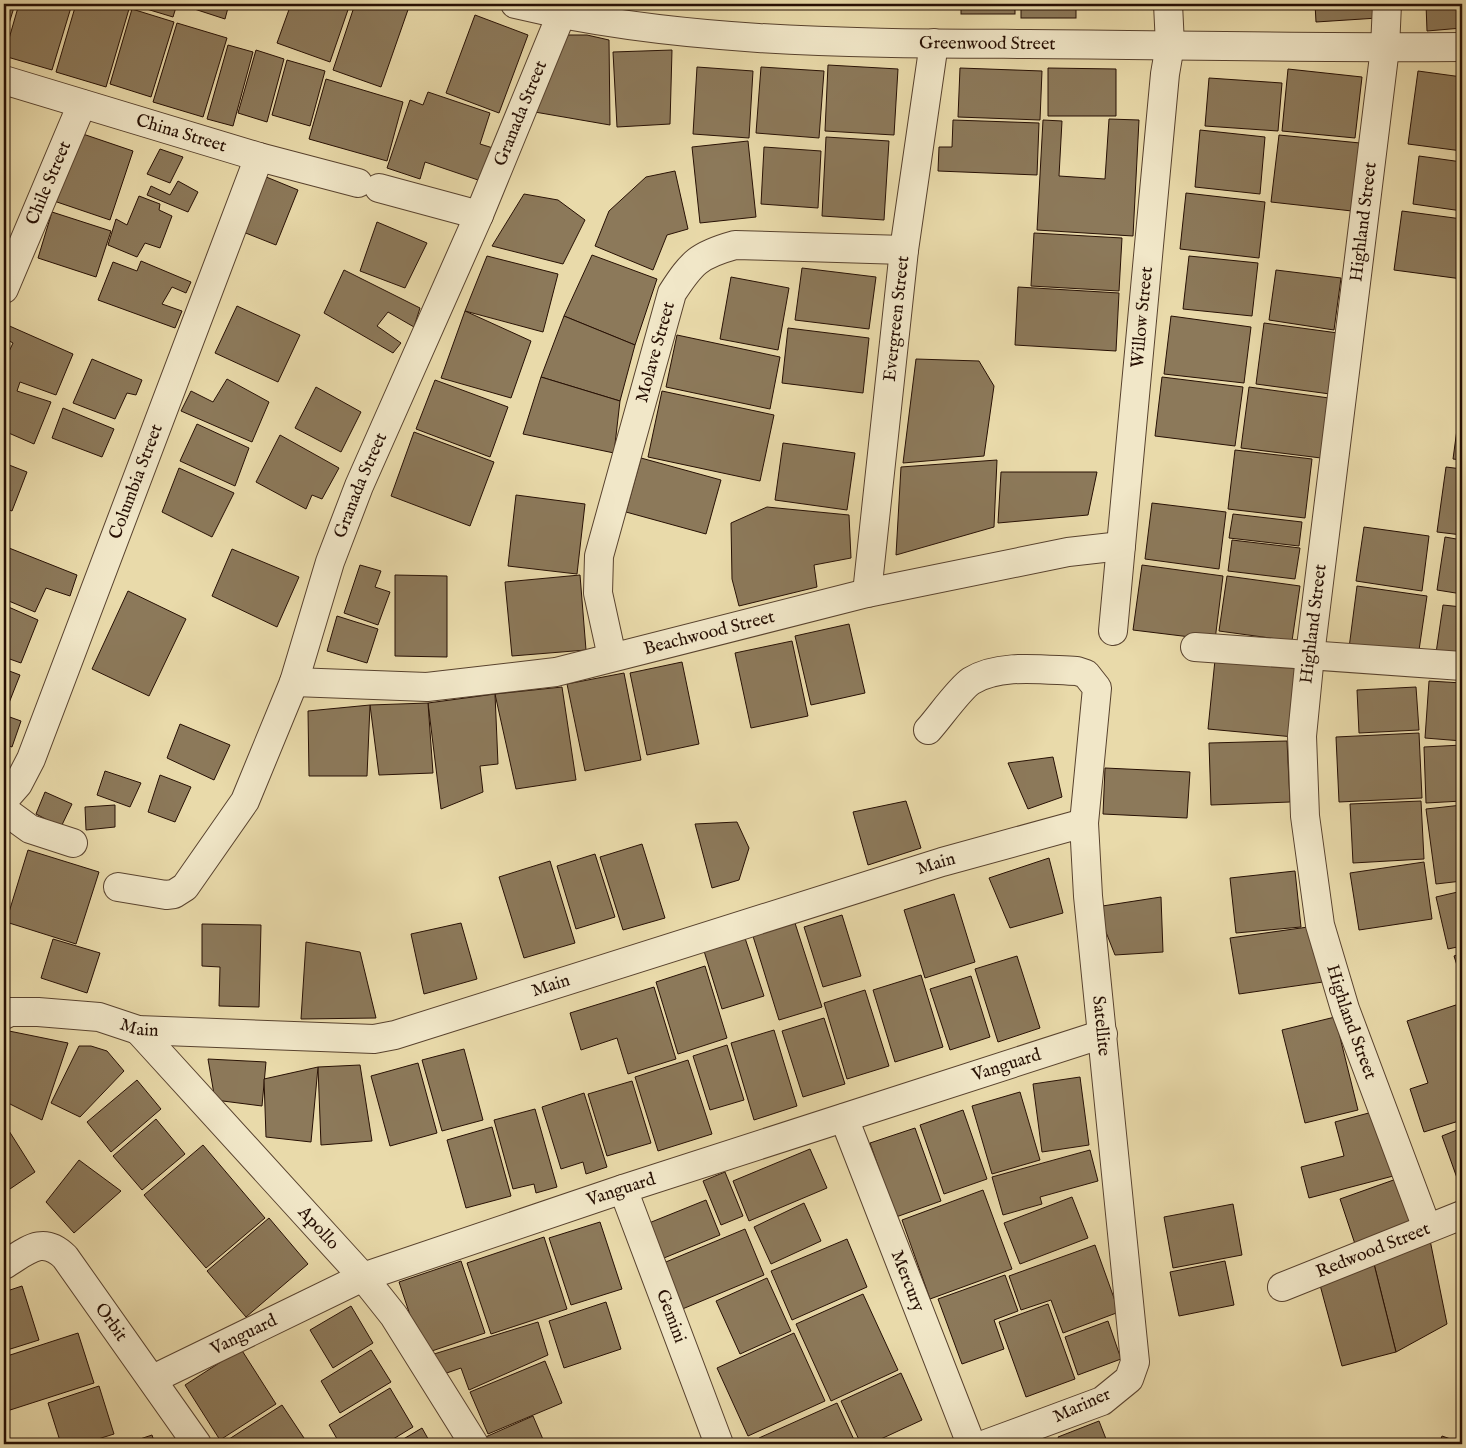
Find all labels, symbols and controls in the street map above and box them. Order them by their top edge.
street label: Greenwood Street [919,32,1055,56]
street label: Granada Street [489,57,553,170]
street label: China Street [133,109,229,158]
street label: Chile Street [21,138,77,229]
street label: Highland Street [1345,161,1383,283]
street label: Evergreen Street [878,255,915,383]
street label: Willow Street [1126,266,1158,369]
street label: Molave Street [631,299,681,405]
street label: Columbia Street [104,421,168,542]
street label: Granada Street [329,429,393,542]
street label: Highland Street [1295,563,1333,685]
street label: Beachwood Street [641,605,777,661]
street label: Main [914,847,958,881]
street label: Highland Street [1321,962,1382,1083]
street label: Main [529,969,573,1003]
street label: Satellite [1087,995,1116,1057]
street label: Main [117,1013,159,1042]
street label: Vanguard [968,1043,1044,1087]
street label: Vanguard [583,1168,659,1212]
street label: Apollo [292,1201,344,1255]
street label: Redwood Street [1313,1218,1433,1284]
street label: Mercury [885,1247,930,1315]
street label: Gemini [650,1286,692,1347]
street label: Orbit [90,1298,133,1346]
street label: Vanguard [206,1309,281,1361]
street label: Mariner [1050,1383,1115,1429]

